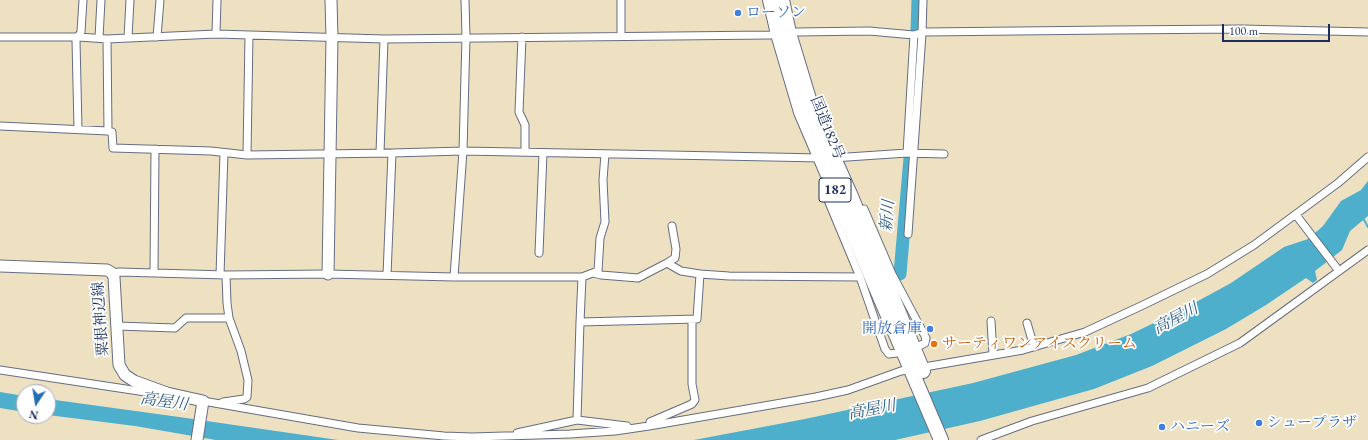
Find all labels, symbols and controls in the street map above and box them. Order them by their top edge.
place label: ローソン [746,4,806,22]
marker: ローソン [733,8,743,18]
scale bar [1224,16,1332,42]
text: 100 m [1229,23,1258,39]
street label: 国道182号 [806,94,848,162]
road number: 182 [819,178,851,202]
water label: 新川 [877,199,899,233]
street label: 粟根神辺線 [89,281,113,357]
water label: 高屋川 [1150,299,1202,339]
place label: 開放倉庫 [862,320,922,338]
marker: 開放倉庫 [925,324,935,334]
place label: サーティワンアイスクリーム [942,335,1137,353]
marker: サーティワンアイスクリーム [929,339,939,349]
north arrow [16,384,56,424]
water label: 高屋川 [139,389,189,415]
water label: 高屋川 [847,396,897,424]
text: N [28,407,40,423]
place label: シュープラザ [1267,414,1357,432]
place label: ハニーズ [1170,418,1230,436]
marker: シュープラザ [1254,418,1264,428]
marker: ハニーズ [1157,422,1167,432]

